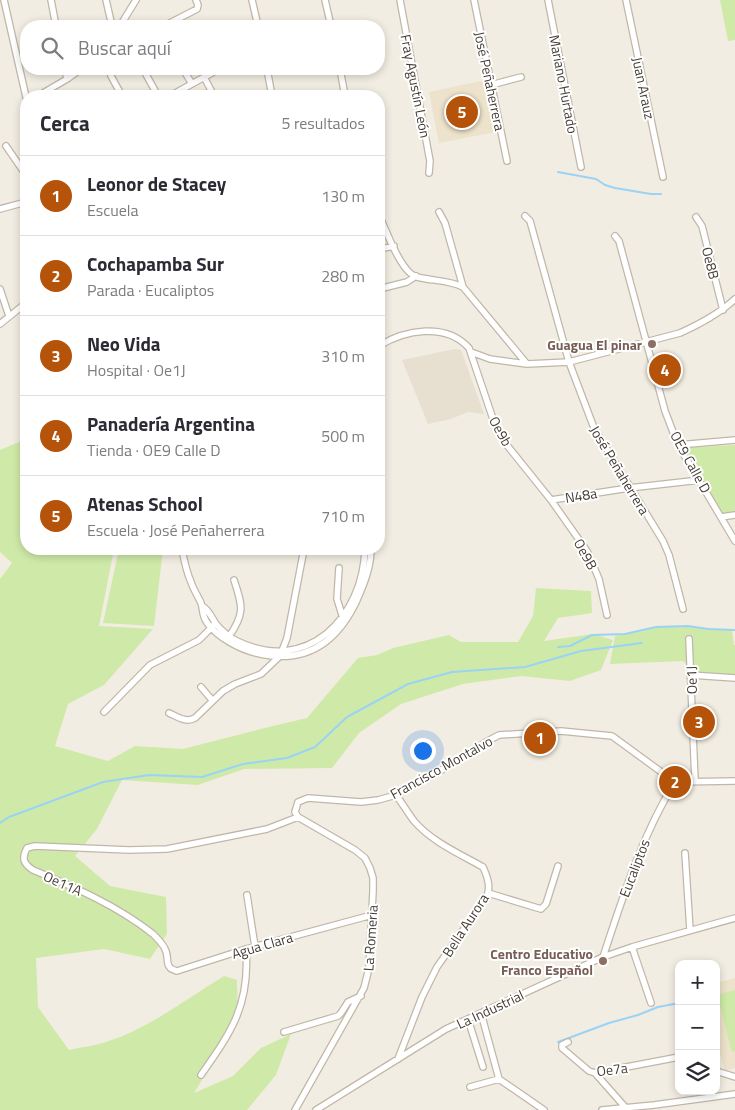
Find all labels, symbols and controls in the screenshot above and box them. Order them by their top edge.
search box [20,20,385,75]
street label: José Peñaherrera [469,29,511,133]
street label: Fray Agustín León [396,32,436,140]
text: Buscar aquí [78,33,171,62]
street label: Mariano Hurtado [544,33,584,135]
icon: search [38,34,66,62]
street label: Juan Arauz [627,55,661,121]
pin: 5 [446,93,478,131]
text: Cerca [40,107,90,139]
text: 5 resultados [281,111,365,135]
text: Leonor de Stacey [87,169,226,198]
text: 1 [52,184,60,208]
text: 130 m [321,184,365,208]
text: Escuela [87,198,139,222]
street label: Oe8B [697,245,725,281]
text: Cochapamba Sur [87,249,224,278]
text: 2 [52,264,60,288]
text: 280 m [321,264,365,288]
text: Parada · Eucaliptos [87,278,214,302]
text: Neo Vida [87,329,161,358]
place label: Guagua El pinar [547,334,642,355]
marker: Guagua El pinar [646,338,658,350]
text: 3 [52,344,60,368]
text: 310 m [321,344,365,368]
pin: 4 [649,351,681,389]
text: Hospital · Oe1J [87,358,186,382]
text: Panadería Argentina [87,409,255,438]
street label: Oe9b [484,412,518,450]
street label: José Peñaherrera [585,421,655,519]
text: 4 [52,424,60,448]
text: 500 m [321,424,365,448]
street label: OE9 Calle D [665,427,717,497]
text: Tienda · OE9 Calle D [87,438,221,462]
street label: N48a [563,482,599,508]
text: Atenas School [87,489,203,518]
text: 5 [52,504,60,528]
text: 710 m [321,504,365,528]
text: Escuela · José Peñaherrera [87,518,264,542]
street label: Oe9B [569,535,603,573]
street label: Oe1J [680,666,702,694]
pin: 3 [683,703,715,741]
pin: 1 [524,719,556,757]
street label: Francisco Montalvo [386,730,496,804]
your location [410,738,436,764]
pin: 2 [659,763,691,801]
street label: Eucaliptos [613,836,655,900]
street label: Oe11A [40,865,86,901]
street label: Bella Aurora [437,889,493,961]
street label: La Romeria [357,904,383,972]
street label: Agua Clara [229,926,295,964]
place label: Centro Educativo Franco Español [490,943,593,980]
marker: Centro Educativo Franco Español [597,955,609,967]
map controls [675,960,720,1095]
button: + [675,960,720,1005]
street label: La Industrial [453,984,527,1034]
button: − [675,1005,720,1050]
button: layers [675,1050,720,1095]
street label: Oe7a [595,1057,629,1081]

